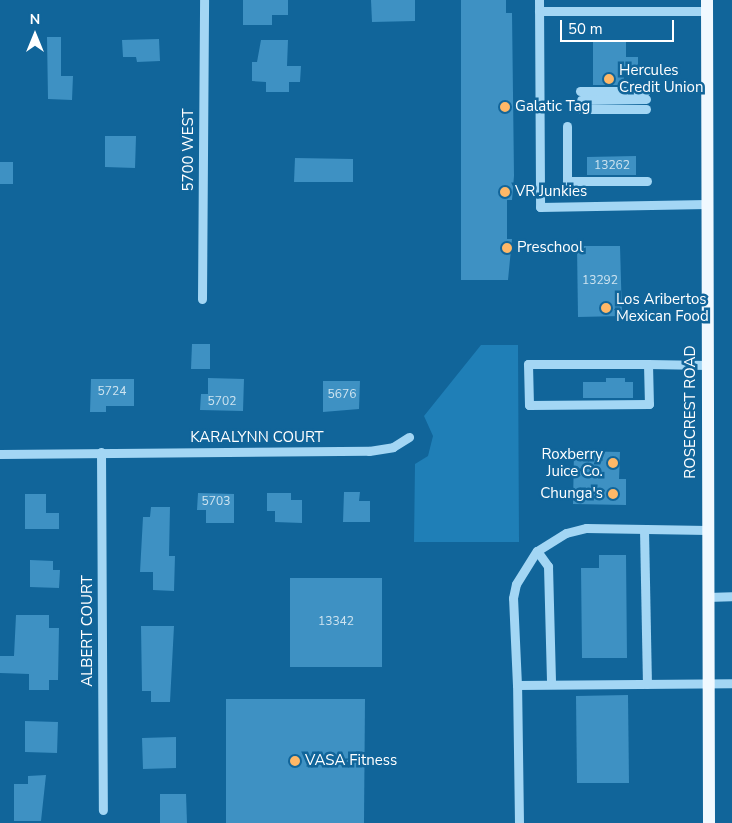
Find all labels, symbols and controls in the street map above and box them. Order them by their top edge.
north arrow [10,10,60,60]
text: N [30,10,40,29]
scale bar [562,10,676,42]
text: 50 m [568,19,603,39]
place label: Hercules Credit Union [619,61,703,96]
marker: Hercules Credit Union [603,73,615,85]
place label: Galatic Tag [515,98,590,116]
marker: Galatic Tag [499,101,511,113]
street label: 5700 WEST [180,109,198,191]
house number: 13262 [594,159,630,173]
place label: VR Junkies [515,183,587,201]
marker: VR Junkies [499,186,511,198]
place label: Preschool [517,239,583,257]
marker: Preschool [501,242,513,254]
house number: 13292 [582,274,618,288]
place label: Los Aribertos Mexican Food [616,290,709,325]
marker: Los Aribertos Mexican Food [600,302,612,314]
street label: ROSECREST ROAD [682,345,700,479]
house number: 5724 [98,385,126,399]
house number: 5676 [328,388,356,402]
house number: 5702 [208,395,236,409]
street label: KARALYNN COURT [190,429,324,447]
place label: Roxberry Juice Co. [541,445,603,480]
marker: Roxberry Juice Co. [607,457,619,469]
place label: Chunga's [540,485,603,503]
marker: Chunga's [607,488,619,500]
house number: 5703 [202,495,230,509]
street label: ALBERT COURT [79,575,97,687]
house number: 13342 [318,615,354,629]
place label: VASA Fitness [305,752,397,770]
marker: VASA Fitness [289,755,301,767]

